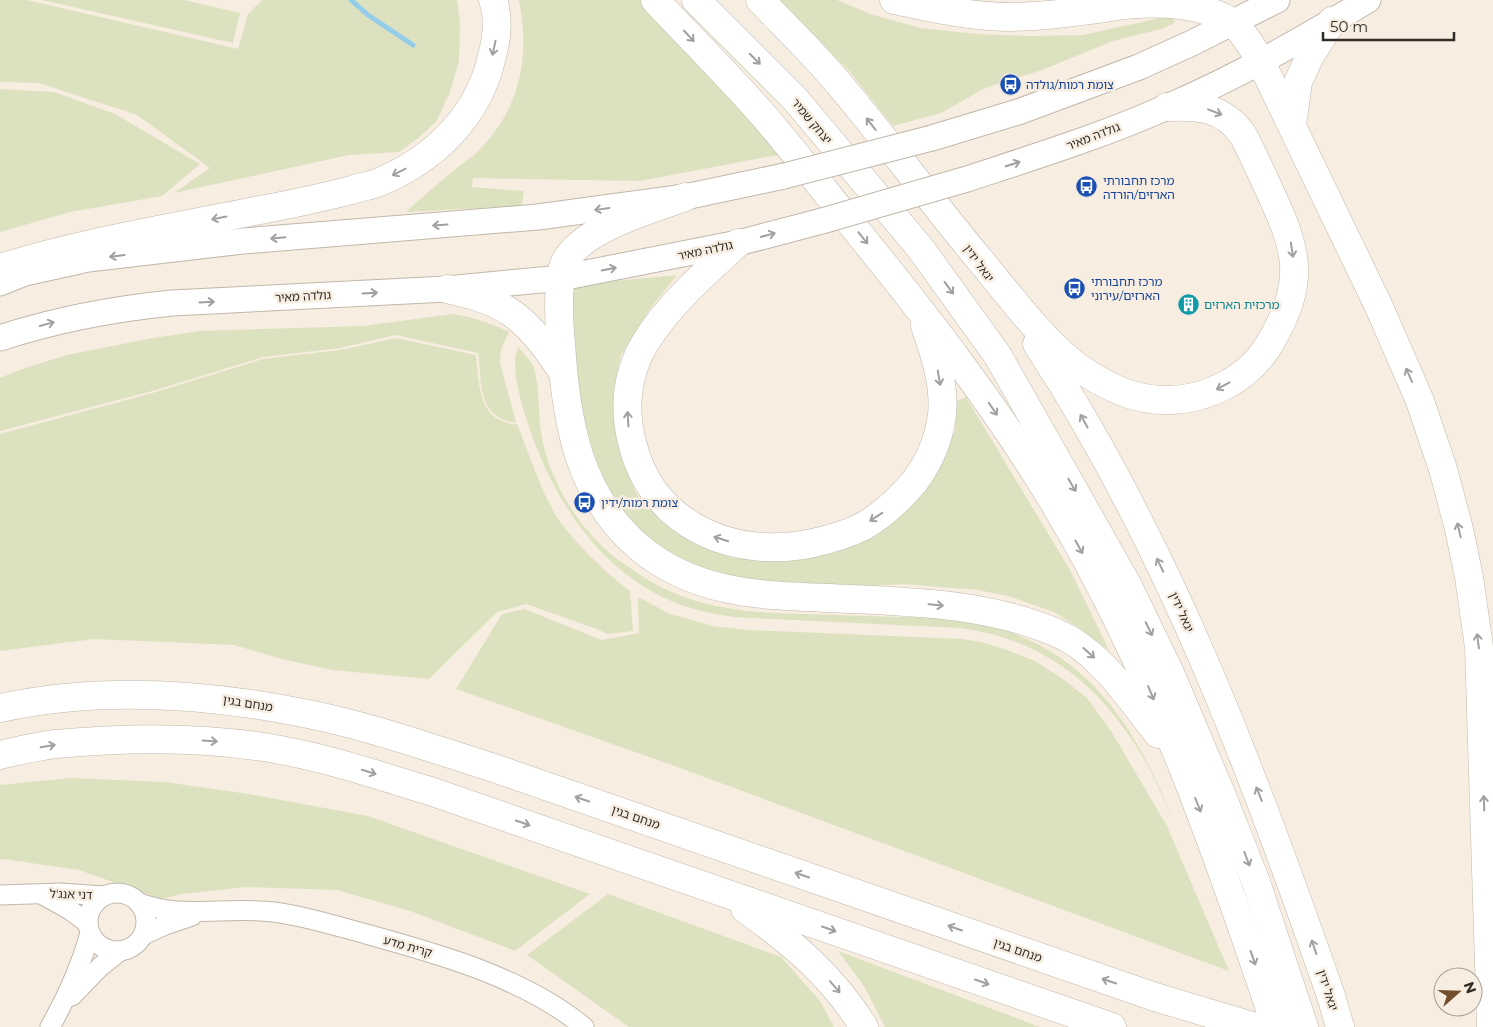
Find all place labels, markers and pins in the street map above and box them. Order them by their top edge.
bus stop icon: צומת רמות/גולדה [998,72,1022,96]
place label: צומת רמות/גולדה [1026,77,1114,92]
place label: מרכז תחבורתי הארזים/הורדה [1103,173,1175,202]
bus stop icon: מרכז תחבורתי הארזים/הורדה [1075,175,1099,199]
place label: מרכז תחבורתי הארזים/עירוני [1091,274,1162,303]
bus stop icon: מרכז תחבורתי הארזים/עירוני [1063,276,1087,300]
building icon: מרכזית הארזים [1176,292,1200,316]
place label: מרכזית הארזים [1204,297,1280,312]
bus stop icon: צומת רמות/ידין [573,490,597,514]
place label: צומת רמות/ידין [601,495,678,510]

